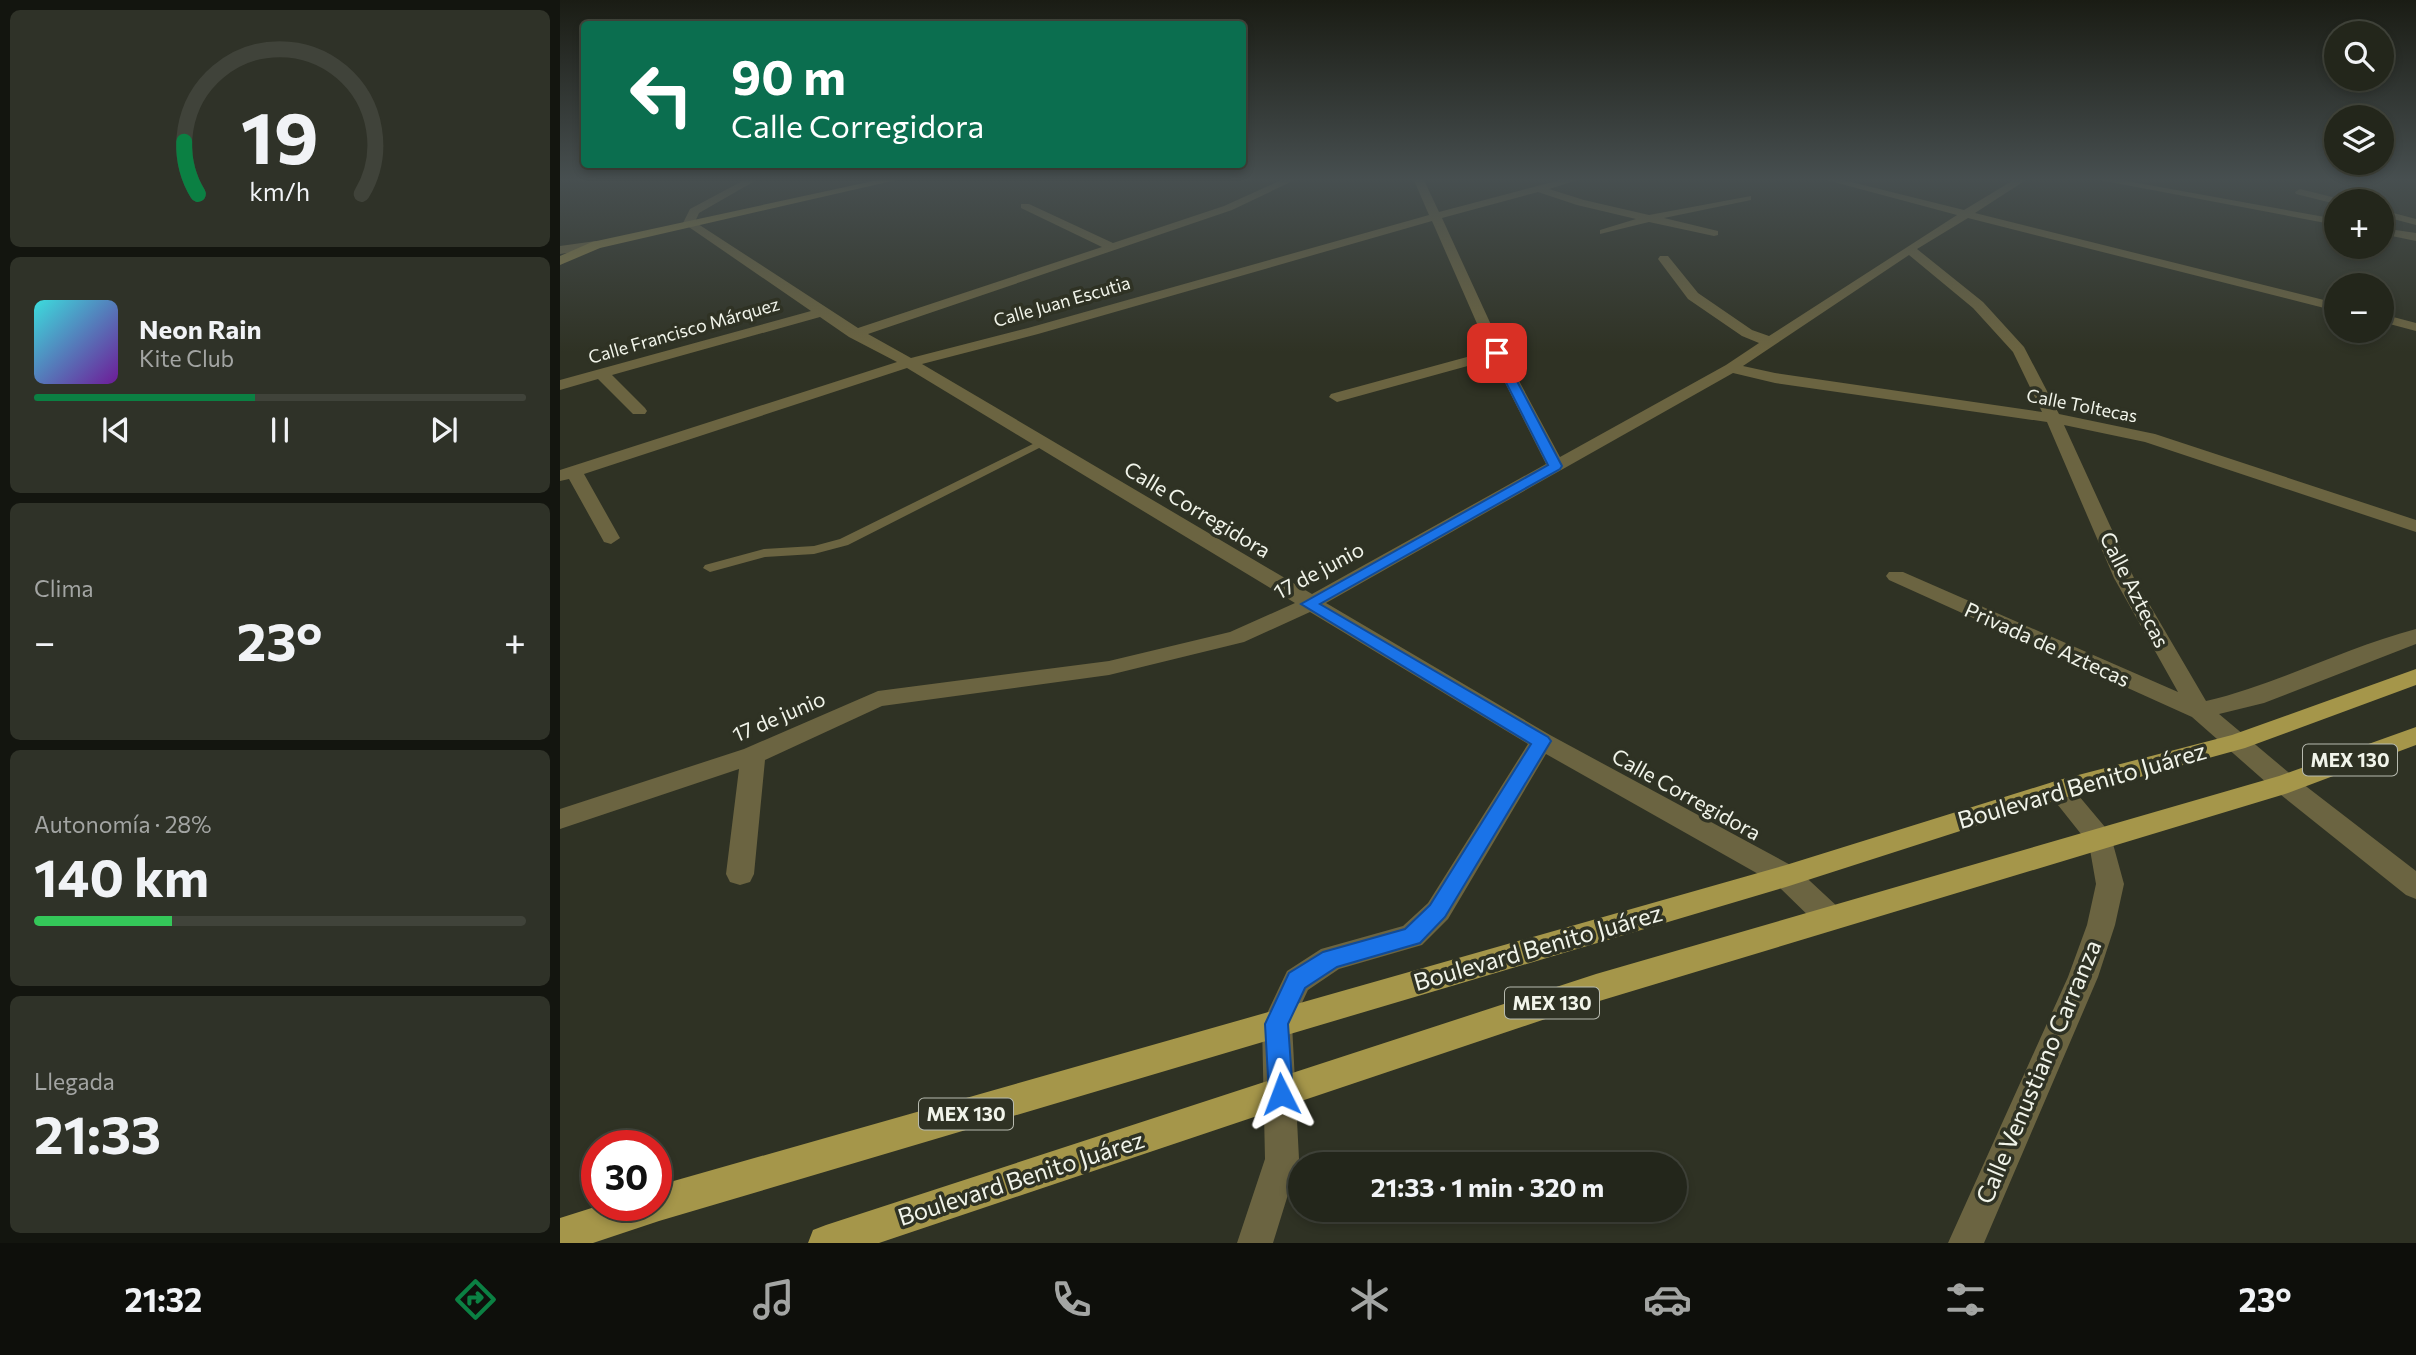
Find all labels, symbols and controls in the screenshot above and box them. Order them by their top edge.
map controls [2324,21,2394,343]
button: search [2324,21,2394,91]
text: 90 m [731,45,846,105]
icon: left [616,49,707,140]
text: 19 [241,91,319,180]
text: Calle Corregidora [731,105,984,145]
button: layers [2324,105,2394,175]
text: km/h [250,176,310,206]
button: + [2324,189,2394,259]
street label: Calle Juan Escutia [991,271,1133,331]
button: − [2324,273,2394,343]
street label: Calle Francisco Márquez [586,292,782,368]
text: Neon Rain [139,313,262,344]
pin [1467,323,1527,383]
icon: arrive [1478,334,1516,372]
text: Kite Club [139,344,234,372]
street label: Calle Toltecas [2025,383,2140,427]
icon: previous [97,411,135,449]
icon: pause [261,411,299,449]
icon: next [425,411,463,449]
street label: Calle Corregidora [1120,455,1275,562]
street label: Calle Aztecas [2095,527,2175,651]
street label: 17 de junio [1269,536,1368,604]
text: Clima [34,574,94,602]
street label: Privada de Aztecas [1961,596,2134,691]
text: 23° [237,608,323,672]
text: − [34,617,56,664]
text: + [504,617,526,664]
street label: 17 de junio [728,685,829,746]
street label: Boulevard Benito Juárez [1954,735,2209,834]
street label: Calle Corregidora [1608,742,1765,845]
road number: MEX 130 [2303,744,2397,776]
text: Autonomía · 28% [34,810,212,838]
text: 140 km [34,844,209,908]
street label: Boulevard Benito Juárez [1410,897,1665,996]
street label: Calle Venustiano Carranza [1969,935,2106,1208]
road number: MEX 130 [1505,987,1599,1018]
position arrow [1244,1057,1318,1131]
text: Llegada [34,1067,115,1095]
road number: MEX 130 [919,1098,1013,1130]
text: 21:33 [34,1101,161,1165]
street label: Boulevard Benito Juárez [894,1124,1147,1231]
speed limit sign: 30 [581,1130,672,1221]
text: 21:33 · 1 min · 320 m [1371,1171,1604,1202]
icon: directions [451,1275,500,1324]
icon: music [749,1275,798,1324]
icon: phone [1047,1275,1096,1324]
icon: climate [1345,1275,1394,1324]
icon: car [1643,1275,1692,1324]
icon: filters [1941,1275,1990,1324]
text: 21:32 [124,1279,202,1319]
text: 23° [2239,1279,2291,1319]

